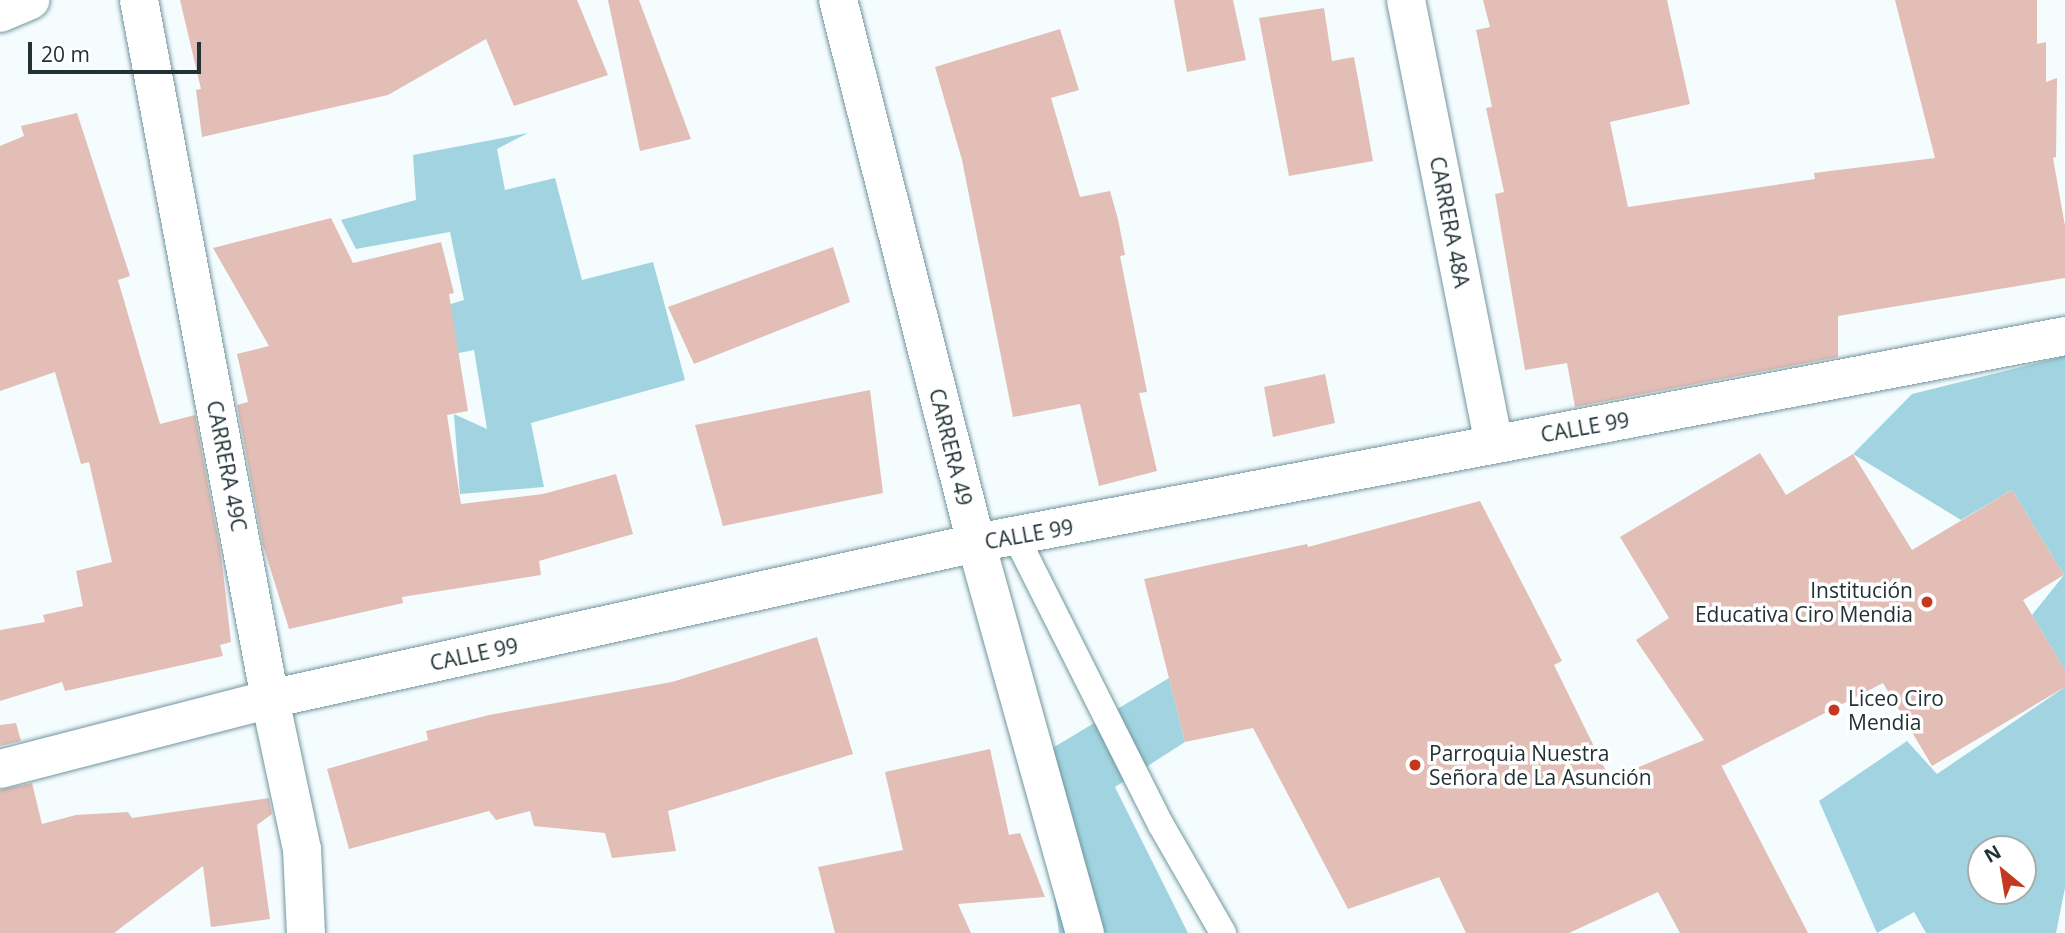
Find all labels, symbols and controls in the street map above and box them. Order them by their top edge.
scale bar [32,28,205,72]
text: 20 m [41,40,90,68]
street label: CARRERA 48A [1425,154,1475,290]
street label: CARRERA 49 [924,386,978,508]
street label: CARRERA 49C [202,398,252,534]
street label: CALLE 99 [1539,407,1631,447]
street label: CALLE 99 [983,514,1075,554]
place label: Institución Educativa Ciro Mendia [1695,577,1913,627]
marker: Institución Educativa Ciro Mendia [1919,594,1935,610]
street label: CALLE 99 [428,632,520,676]
place label: Liceo Ciro Mendia [1848,685,1944,735]
marker: Liceo Ciro Mendia [1826,702,1842,718]
place label: Parroquia Nuestra Señora de La Asunción [1429,740,1652,790]
marker: Parroquia Nuestra Señora de La Asunción [1407,757,1423,773]
north arrow [1967,835,2037,905]
text: N [1979,838,2006,869]

